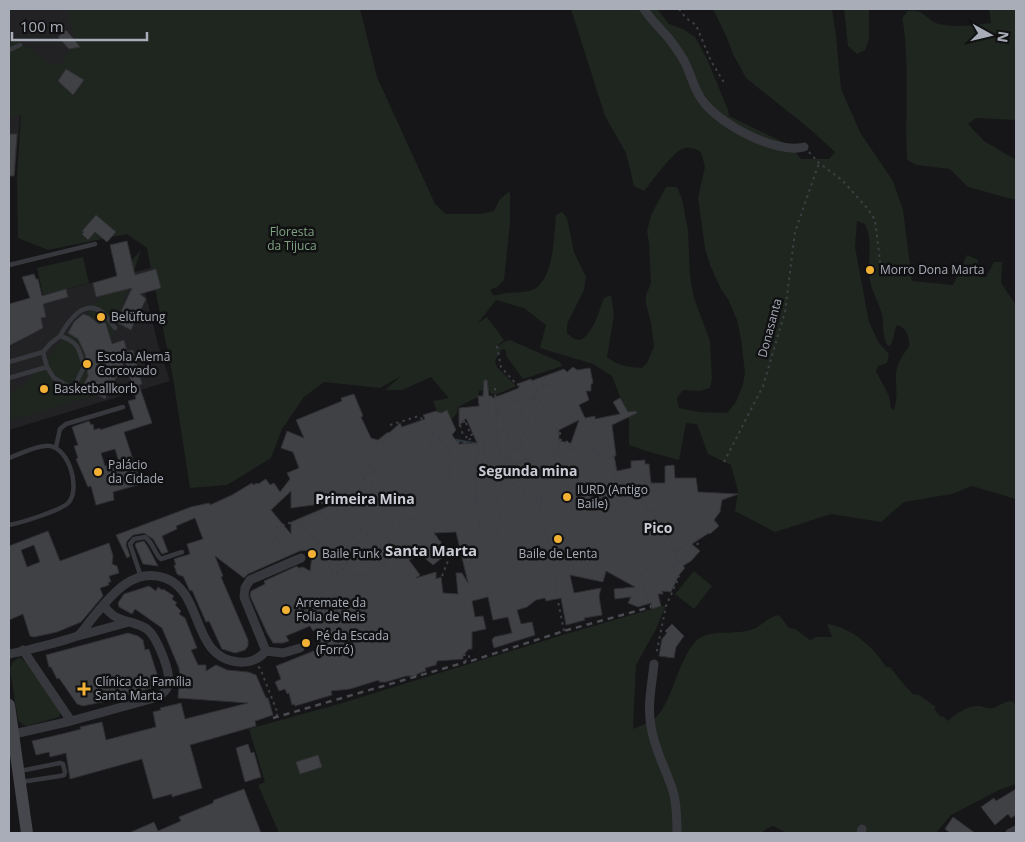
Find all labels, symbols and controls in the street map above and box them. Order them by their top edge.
scale bar [12,10,148,42]
north arrow [965,10,1015,60]
text: 100 m [20,16,64,36]
text: N [993,30,1014,44]
park label: Floresta da Tijuca [267,223,317,254]
place label: Morro Dona Marta [880,261,985,278]
marker: Morro Dona Marta [864,264,876,276]
street label: Donasanta [753,296,786,359]
place label: Belüftung [111,308,166,325]
marker: Belüftung [95,311,107,323]
place label: Escola Alemã Corcovado [97,348,170,379]
marker: Escola Alemã Corcovado [81,358,93,370]
place label: Basketballkorb [54,380,137,397]
marker: Basketballkorb [38,383,50,395]
place label: Palácio da Cidade [108,456,164,487]
district label: Segunda mina [479,461,577,480]
marker: Palácio da Cidade [92,466,104,478]
place label: IURD (Antigo Baile) [577,481,648,512]
district label: Primeira Mina [315,489,415,508]
marker: IURD (Antigo Baile) [561,491,573,503]
district label: Pico [644,518,673,537]
marker: Baile de Lenta [552,533,564,545]
district label: Santa Marta [385,540,477,560]
place label: Baile Funk [322,545,380,562]
place label: Baile de Lenta [519,545,597,562]
marker: Baile Funk [306,548,318,560]
place label: Arremate da Folia de Reis [296,594,366,625]
marker: Arremate da Folia de Reis [280,604,292,616]
place label: Pé da Escada (Forró) [316,627,389,658]
marker: Pé da Escada (Forró) [300,637,312,649]
place label: Clínica da Família Santa Marta [95,673,191,704]
marker: Clínica da Família Santa Marta [77,682,91,696]

